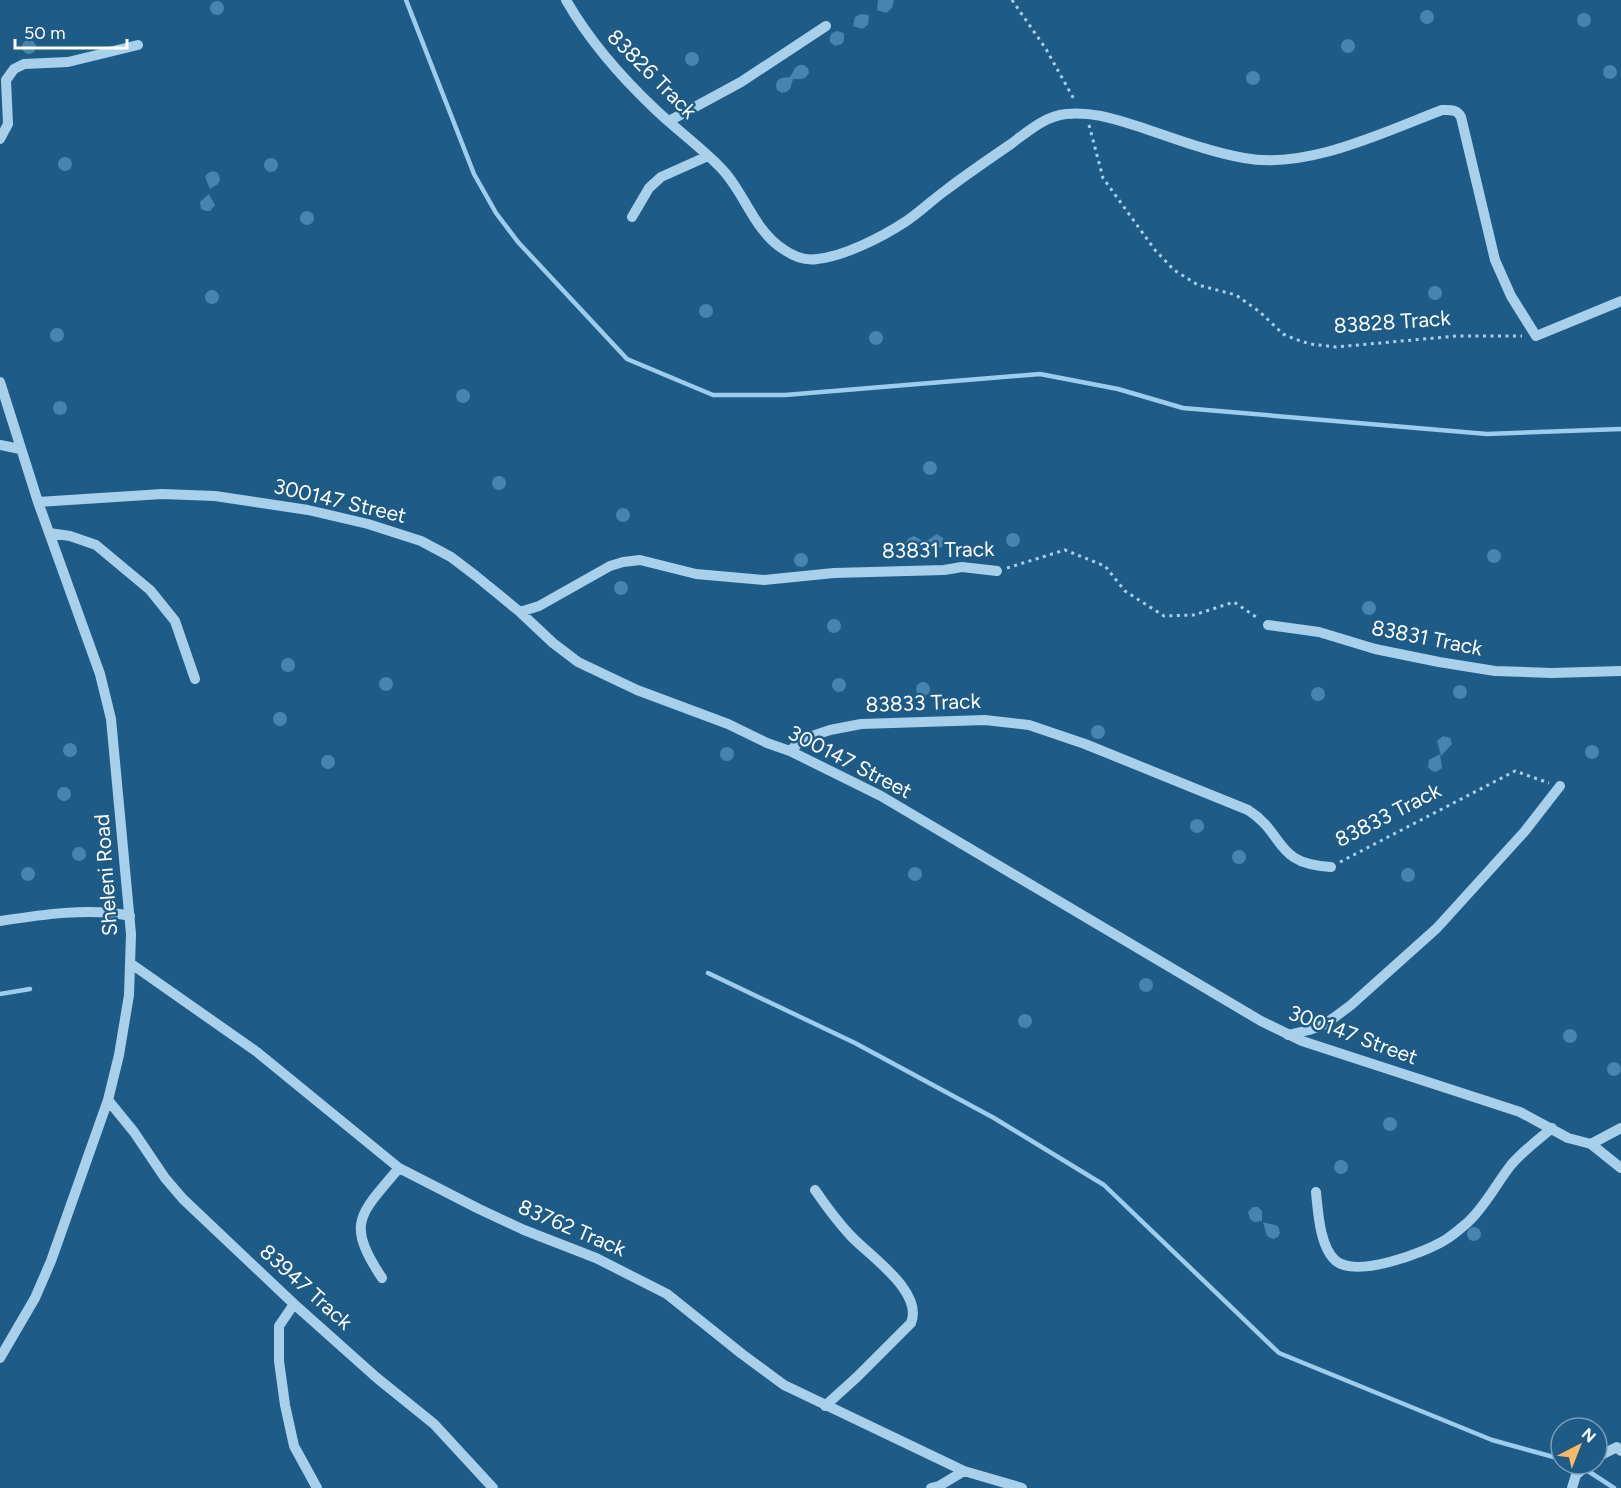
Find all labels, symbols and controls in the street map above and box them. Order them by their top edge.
scale bar [15,12,128,50]
text: 50 m [24,22,66,44]
street label: 83826 Track [603,24,703,124]
street label: 83828 Track [1333,305,1452,338]
street label: 300147 Street [271,473,409,528]
street label: 83831 Track [882,536,995,563]
street label: 83831 Track [1370,615,1485,661]
street label: 83833 Track [865,688,982,717]
street label: 300147 Street [784,720,916,803]
street label: 83833 Track [1331,777,1445,852]
street label: Sheleni Road [89,813,122,937]
street label: 300147 Street [1285,1000,1421,1069]
street label: 83762 Track [515,1194,630,1262]
street label: 83947 Track [255,1239,358,1335]
north arrow [1549,1416,1609,1476]
text: N [1578,1424,1600,1446]

